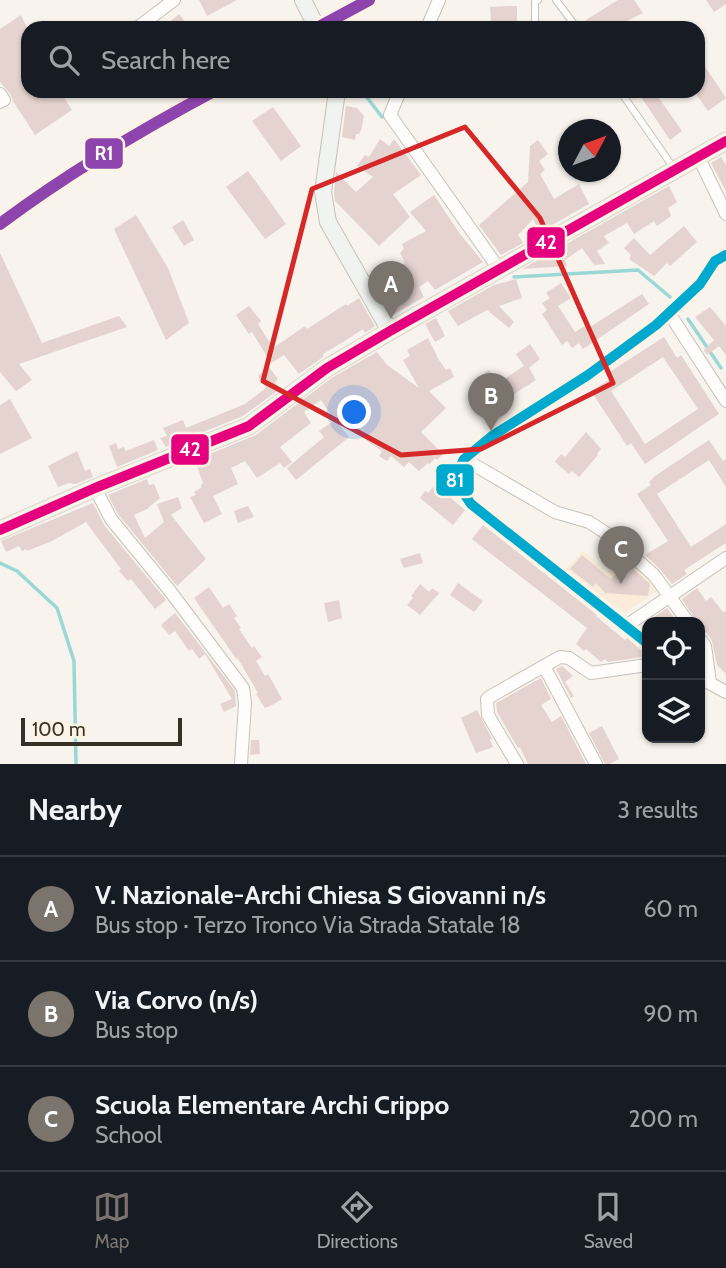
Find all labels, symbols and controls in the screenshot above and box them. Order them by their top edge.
search box [21,21,705,98]
icon: search [45,41,83,79]
text: Search here [101,44,230,76]
north arrow [558,119,621,182]
line badge: R1 [84,137,124,170]
text: R1 [95,142,113,165]
line badge: 42 [526,226,566,259]
text: 42 [535,231,557,254]
pin: A [368,261,414,319]
pin: B [468,373,514,431]
your location [337,395,371,429]
line badge: 42 [170,433,210,466]
text: 42 [179,438,201,461]
line badge: 81 [435,463,475,497]
text: 81 [446,469,464,492]
pin: C [598,526,644,584]
map controls [642,617,705,743]
button: locate [642,617,705,680]
button: layers [642,680,705,743]
scale bar [21,715,182,747]
text: 100 m [32,718,86,741]
text: Nearby [28,791,122,828]
text: 3 results [617,796,698,824]
text: V. Nazionale-Archi Chiesa S Giovanni n/s [95,879,546,911]
text: A [44,895,58,923]
text: 60 m [644,895,698,923]
text: Bus stop · Terzo Tronco Via Strada Statale 18 [95,911,521,939]
text: Via Corvo (n/s) [95,984,258,1016]
text: B [44,1000,58,1028]
text: 90 m [644,1000,698,1028]
text: Bus stop [95,1016,178,1044]
text: Scuola Elementare Archi Crippo [95,1089,449,1121]
text: C [44,1105,58,1133]
text: 200 m [628,1105,698,1133]
text: School [95,1121,162,1149]
tab: Map [93,1188,131,1253]
tab: Directions [317,1188,398,1253]
tab: Saved [584,1188,633,1253]

